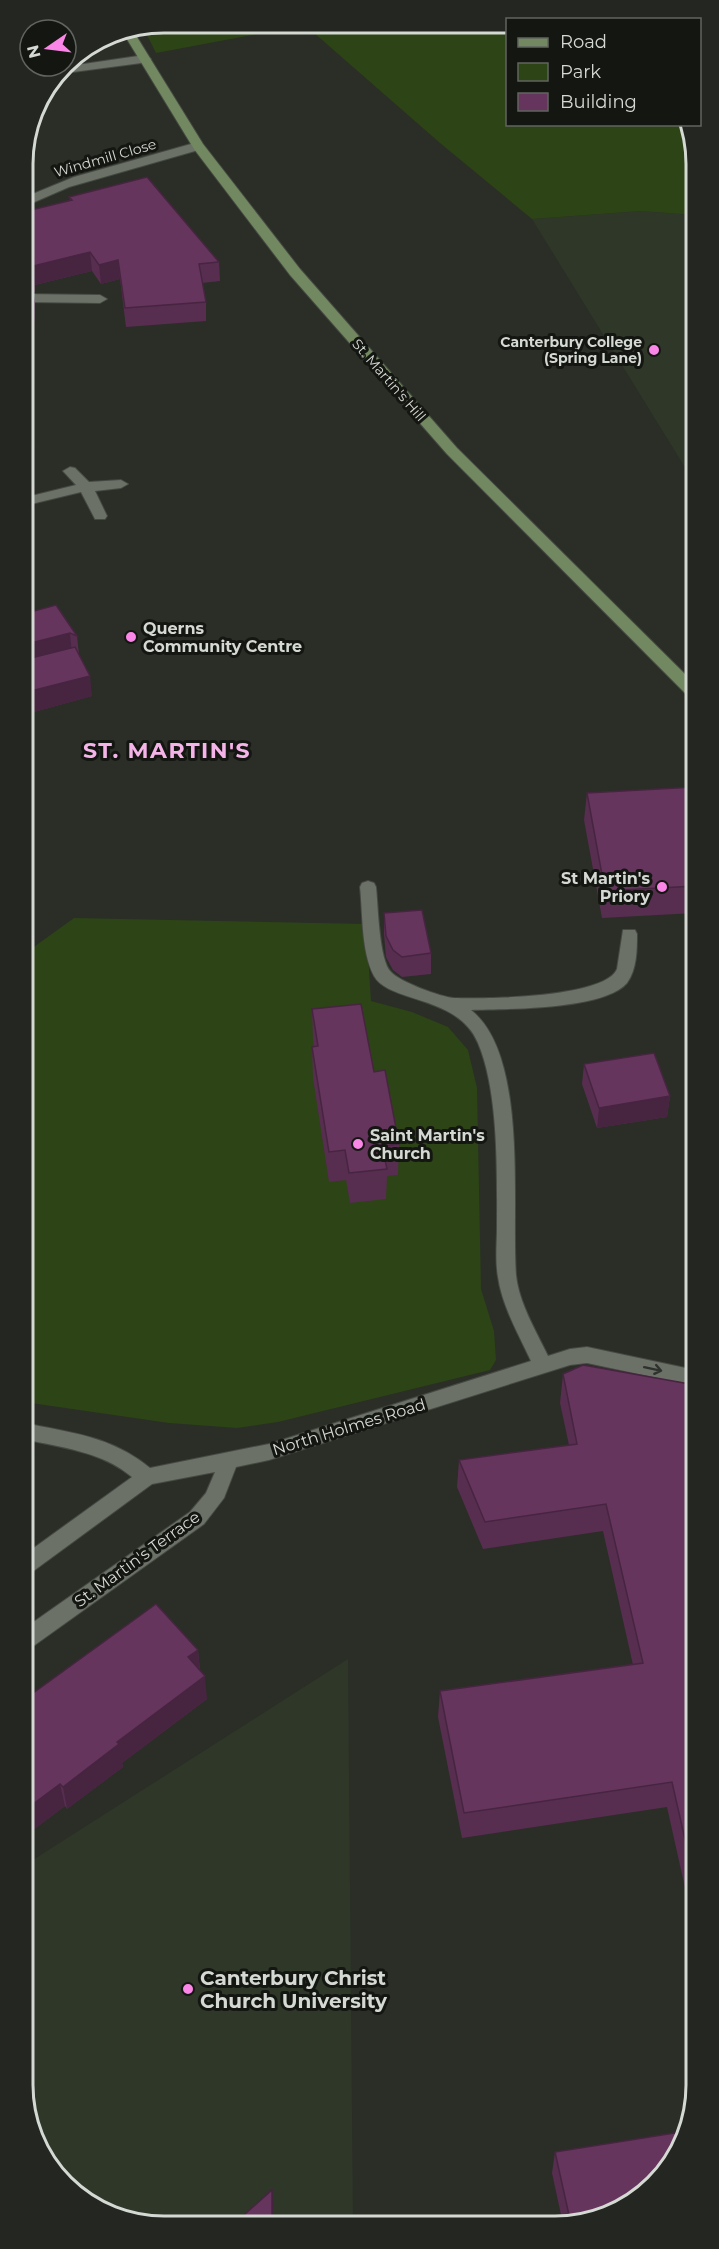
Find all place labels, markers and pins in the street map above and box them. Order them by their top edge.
place label: Canterbury College (Spring Lane) [500,333,642,367]
marker: Canterbury College (Spring Lane) [647,343,661,357]
place label: Querns Community Centre [143,619,302,656]
marker: Querns Community Centre [124,630,138,644]
place label: St Martin's Priory [561,869,650,906]
marker: St Martin's Priory [655,880,669,894]
place label: Saint Martin's Church [370,1126,485,1163]
marker: Saint Martin's Church [351,1137,365,1151]
place label: Canterbury Christ Church University [200,1966,388,2013]
marker: Canterbury Christ Church University [181,1982,195,1996]

